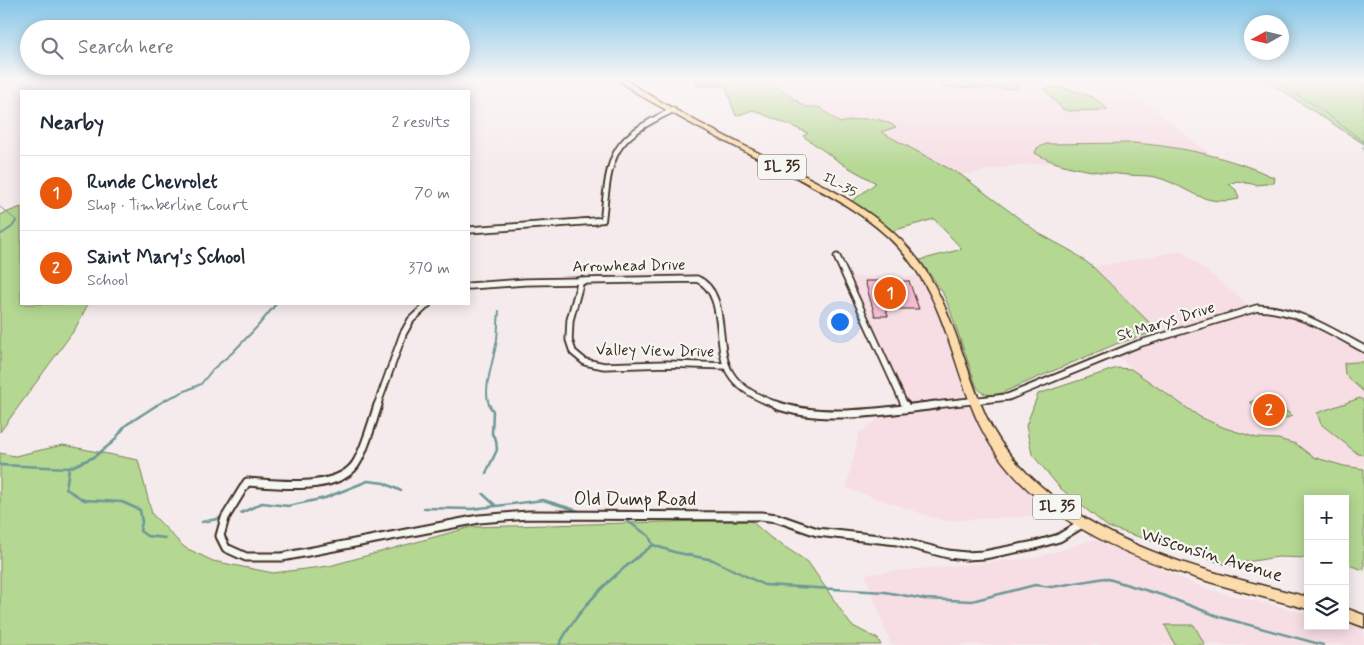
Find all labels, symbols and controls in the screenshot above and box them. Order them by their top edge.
north arrow [1244,15,1289,60]
search box [20,20,470,75]
icon: search [38,34,66,62]
text: Search here [78,35,174,60]
text: Nearby [40,109,104,137]
text: 2 results [392,112,450,133]
road number: IL 35 [758,154,806,180]
street label: IL-35 [820,168,860,202]
text: Runde Chevrolet [87,170,218,195]
text: 1 [52,183,60,204]
text: 70 m [414,183,450,204]
text: Shop · Timberline Court [87,195,249,216]
text: Saint Mary's School [87,245,245,270]
street label: Arrowhead Drive [572,255,686,277]
text: 2 [52,258,60,279]
text: 370 m [408,258,450,279]
text: School [87,270,128,291]
pin: 1 [874,274,906,312]
street label: St Marys Drive [1114,297,1218,347]
your location [827,309,853,335]
street label: Valley View Drive [596,339,714,363]
pin: 2 [1253,391,1285,429]
street label: Old Dump Road [574,487,696,512]
road number: IL 35 [1033,494,1081,520]
map controls [1304,495,1349,630]
button: + [1304,495,1349,540]
street label: Wisconsin Avenue [1138,522,1286,588]
button: − [1304,540,1349,585]
button: layers [1304,585,1349,630]

